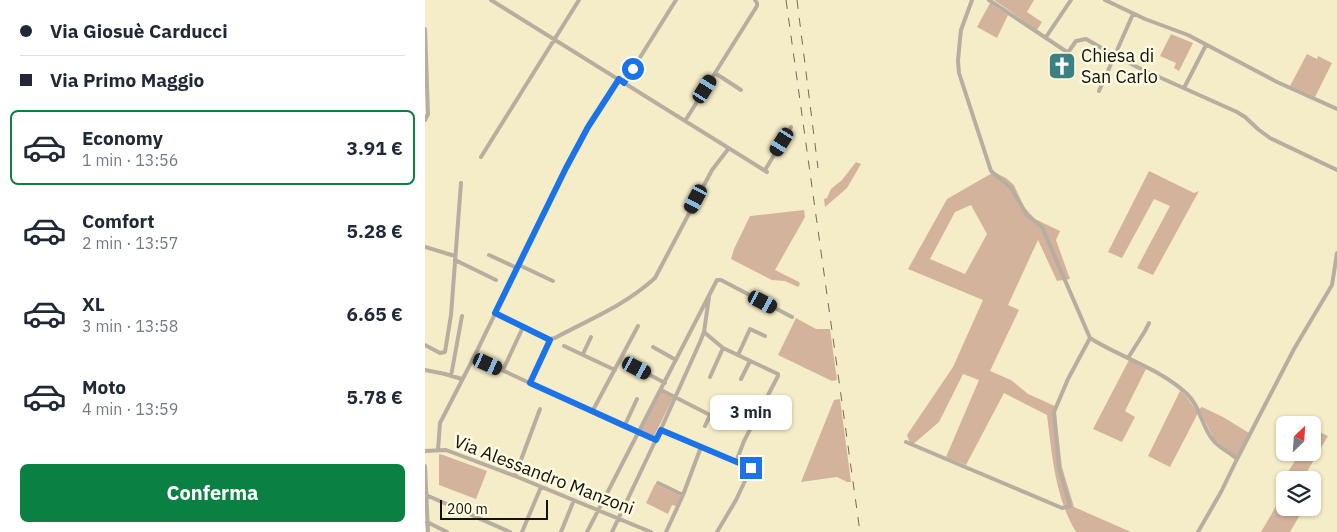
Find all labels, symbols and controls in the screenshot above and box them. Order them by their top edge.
text: Via Giosuè Carducci [50,19,228,43]
place label: Chiesa di San Carlo [1081,44,1158,88]
church icon: Chiesa di San Carlo [1047,51,1077,81]
route start [622,58,644,80]
text: Via Primo Maggio [50,68,204,92]
car [690,72,719,106]
icon: car [22,125,67,170]
car [767,125,796,159]
text: Economy [82,126,163,150]
text: 3.91 € [347,136,403,160]
text: 1 min · 13:56 [82,150,178,170]
car [682,182,709,216]
icon: car [22,208,67,253]
text: Comfort [82,209,155,233]
text: 5.28 € [347,219,403,243]
text: 2 min · 13:57 [82,233,178,253]
car [746,288,779,316]
icon: car [22,291,67,336]
text: XL [82,292,105,316]
text: 6.65 € [347,302,403,326]
text: 3 min · 13:58 [82,316,178,336]
car [471,351,504,377]
car [620,354,653,382]
icon: car [22,374,67,419]
text: Moto [82,375,126,399]
text: 5.78 € [347,385,403,409]
callout: 3 min [710,396,792,430]
text: 4 min · 13:59 [82,399,178,419]
text: 3 min [730,402,772,422]
north arrow [1276,416,1321,461]
map controls [1276,416,1321,516]
street label: Via Alessandro Manzoni [451,429,638,520]
route end [740,457,762,479]
button: Conferma [20,464,405,522]
button: layers [1276,471,1321,516]
scale bar [440,497,547,520]
text: 200 m [447,500,488,518]

